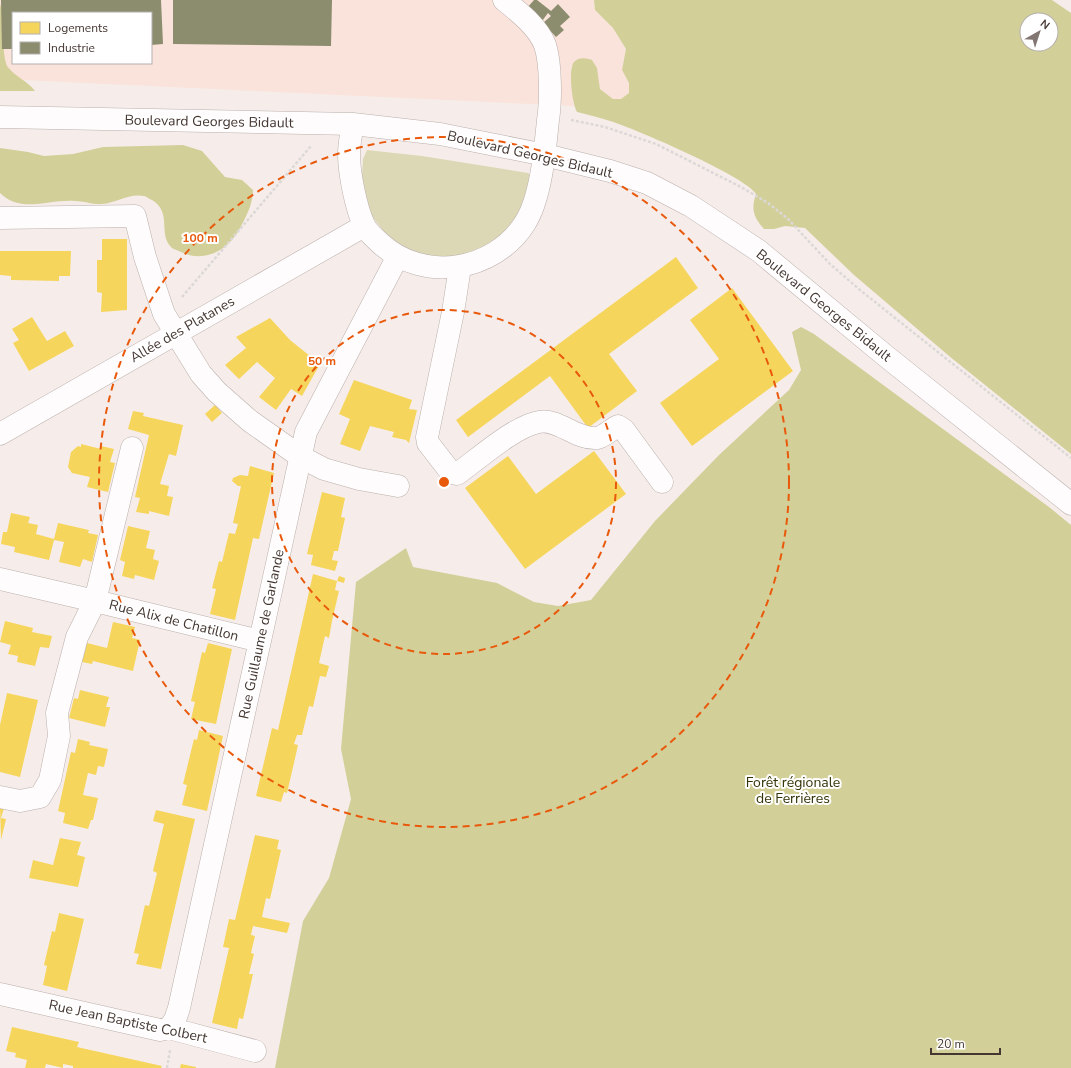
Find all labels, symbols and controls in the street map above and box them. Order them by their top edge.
legend [12,12,152,64]
north arrow [1019,12,1059,52]
text: N [1037,16,1053,33]
text: Logements [48,20,108,36]
text: Industrie [48,40,95,56]
street label: Boulevard Georges Bidault [124,111,294,132]
street label: Boulevard Georges Bidault [445,126,614,183]
text: 100 m [182,230,218,246]
street label: Boulevard Georges Bidault [752,245,895,366]
street label: Allée des Platanes [127,292,238,367]
text: 50 m [308,353,336,369]
centre of rings [437,475,451,489]
street label: Rue Guillaume de Garlande [234,547,289,721]
street label: Rue Alix de Chatillon [107,595,241,646]
park label: Forêt régionale de Ferrières [746,773,840,808]
street label: Rue Jean Baptiste Colbert [47,995,209,1048]
scale bar [931,1030,1000,1056]
text: 20 m [937,1036,965,1052]

